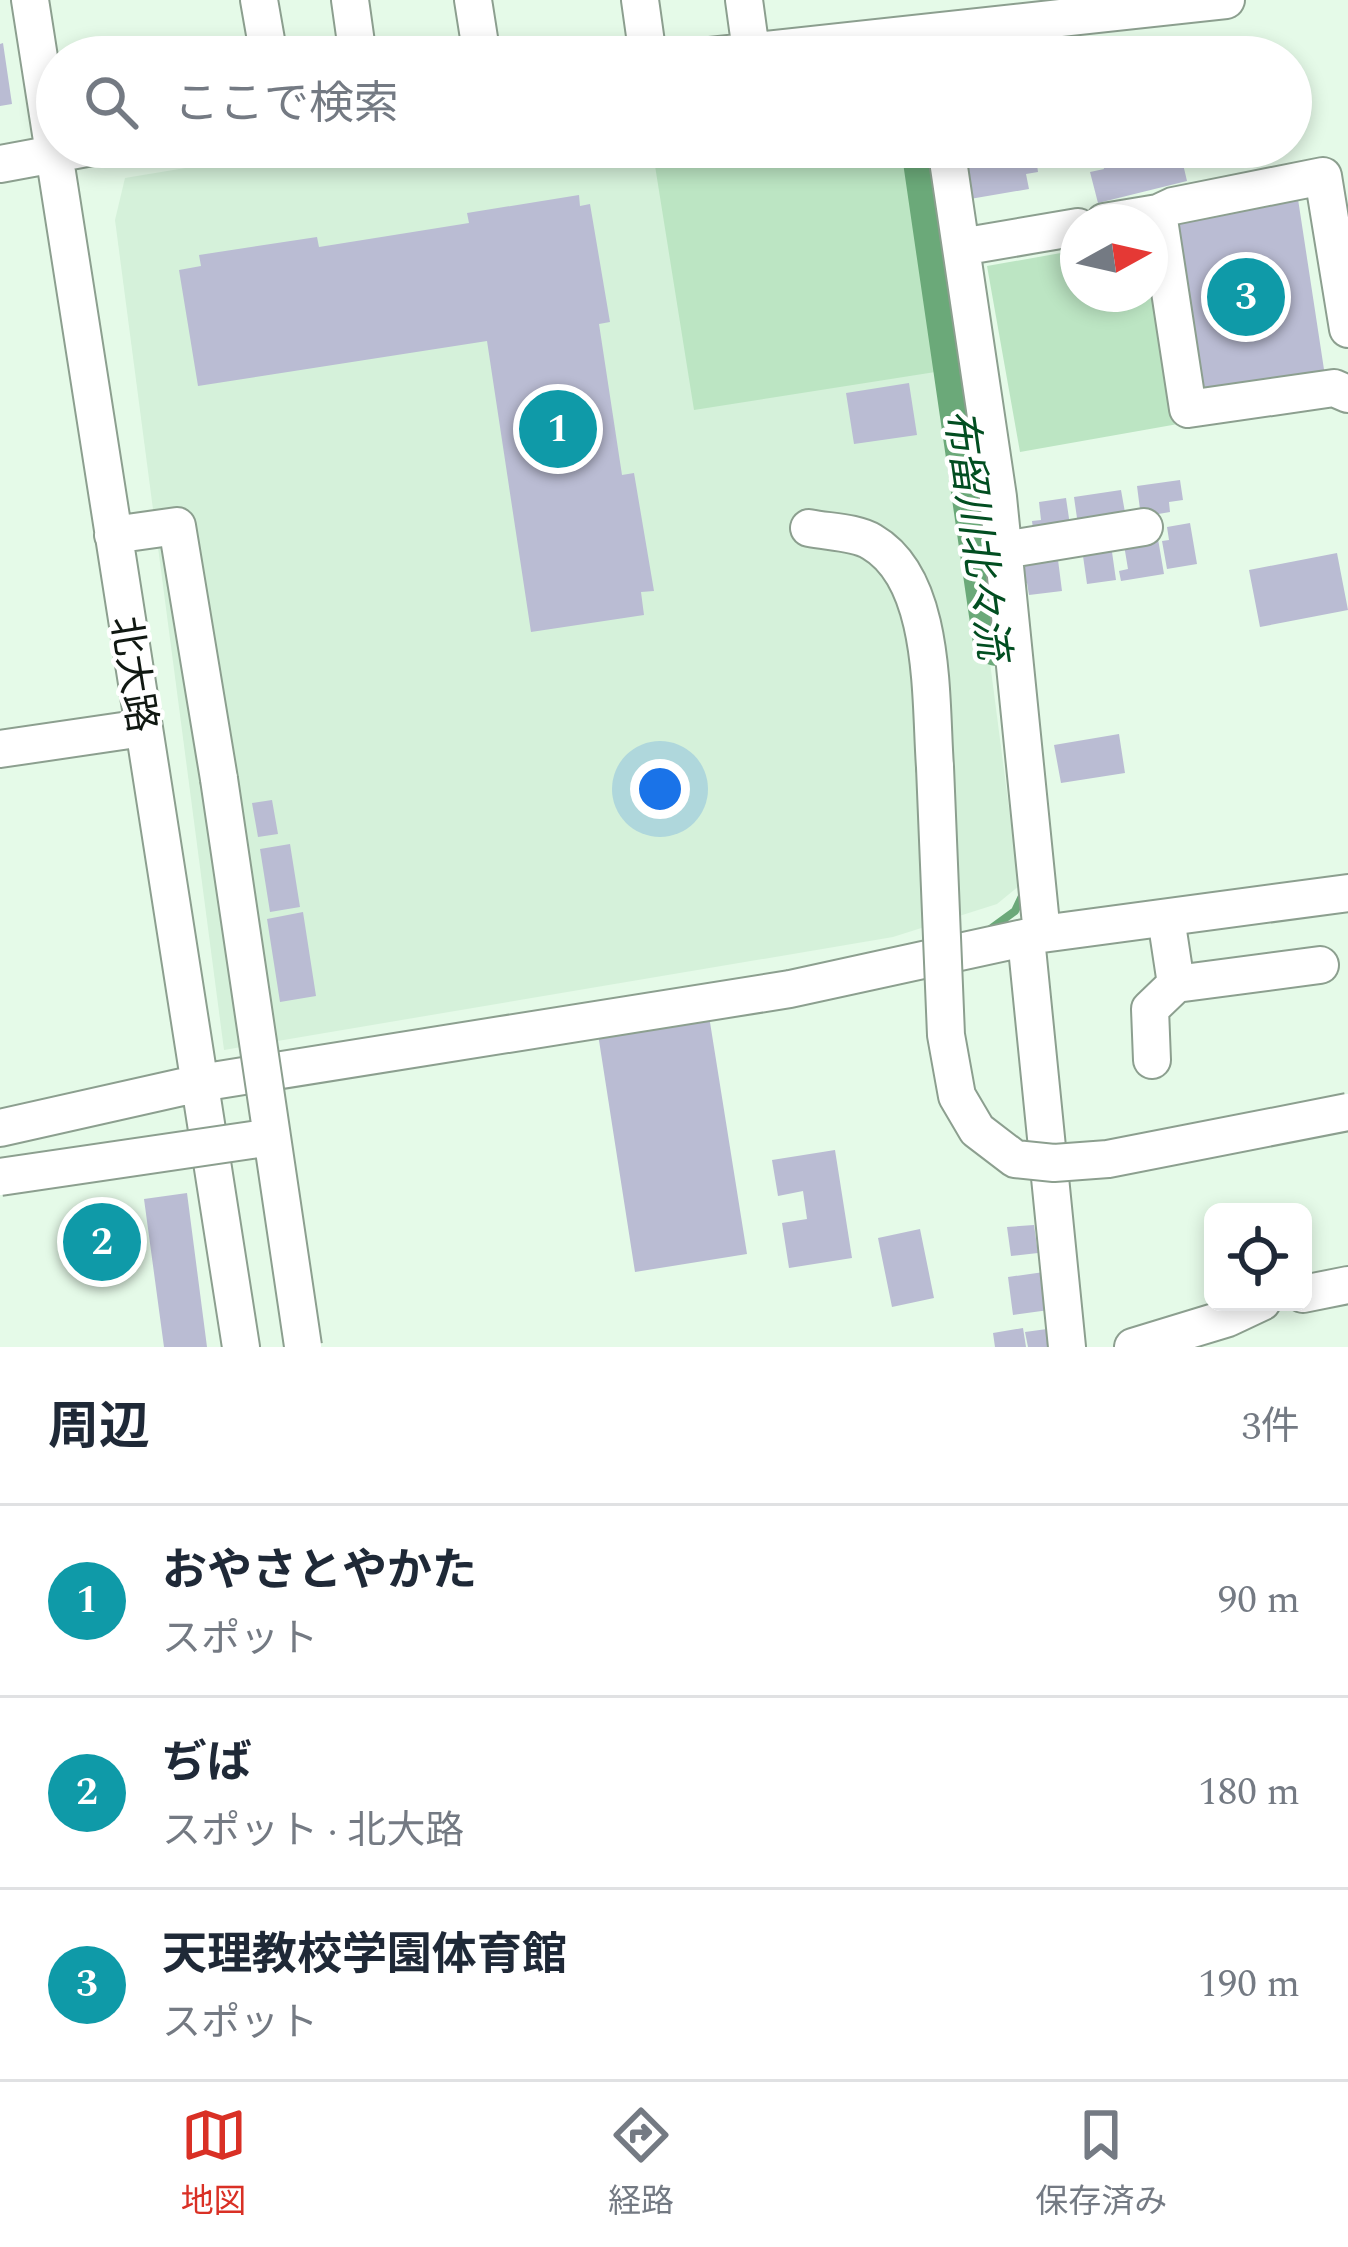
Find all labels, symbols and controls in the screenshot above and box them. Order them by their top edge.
search box [36,36,1312,168]
icon: search [78,69,144,135]
text: ここで検索 [174,70,399,139]
north arrow [1060,204,1168,312]
pin: 3 [1207,252,1285,342]
pin: 1 [519,384,597,474]
water label: 布留川北々流 [927,405,1025,669]
street label: 北大路 [94,612,171,737]
your location [630,759,690,819]
pin: 2 [63,1197,141,1287]
map controls [1204,1203,1312,1311]
button: locate [1204,1203,1312,1311]
text: 周辺 [48,1389,150,1467]
text: 3件 [1241,1398,1300,1457]
text: おやさとやかた [162,1537,477,1606]
text: 1 [76,1571,98,1630]
text: 90 m [1218,1571,1300,1630]
text: スポット [162,1610,318,1669]
text: ぢば [162,1729,252,1798]
text: 2 [76,1763,98,1822]
text: 180 m [1198,1763,1300,1822]
text: スポット · 北大路 [162,1802,464,1861]
text: 天理教校学園体育館 [162,1921,567,1990]
text: 3 [76,1955,98,2014]
text: 190 m [1198,1955,1300,2014]
text: スポット [162,1994,318,2053]
tab: 地図 [181,2102,247,2227]
tab: 経路 [608,2102,674,2227]
tab: 保存済み [1035,2102,1167,2227]

